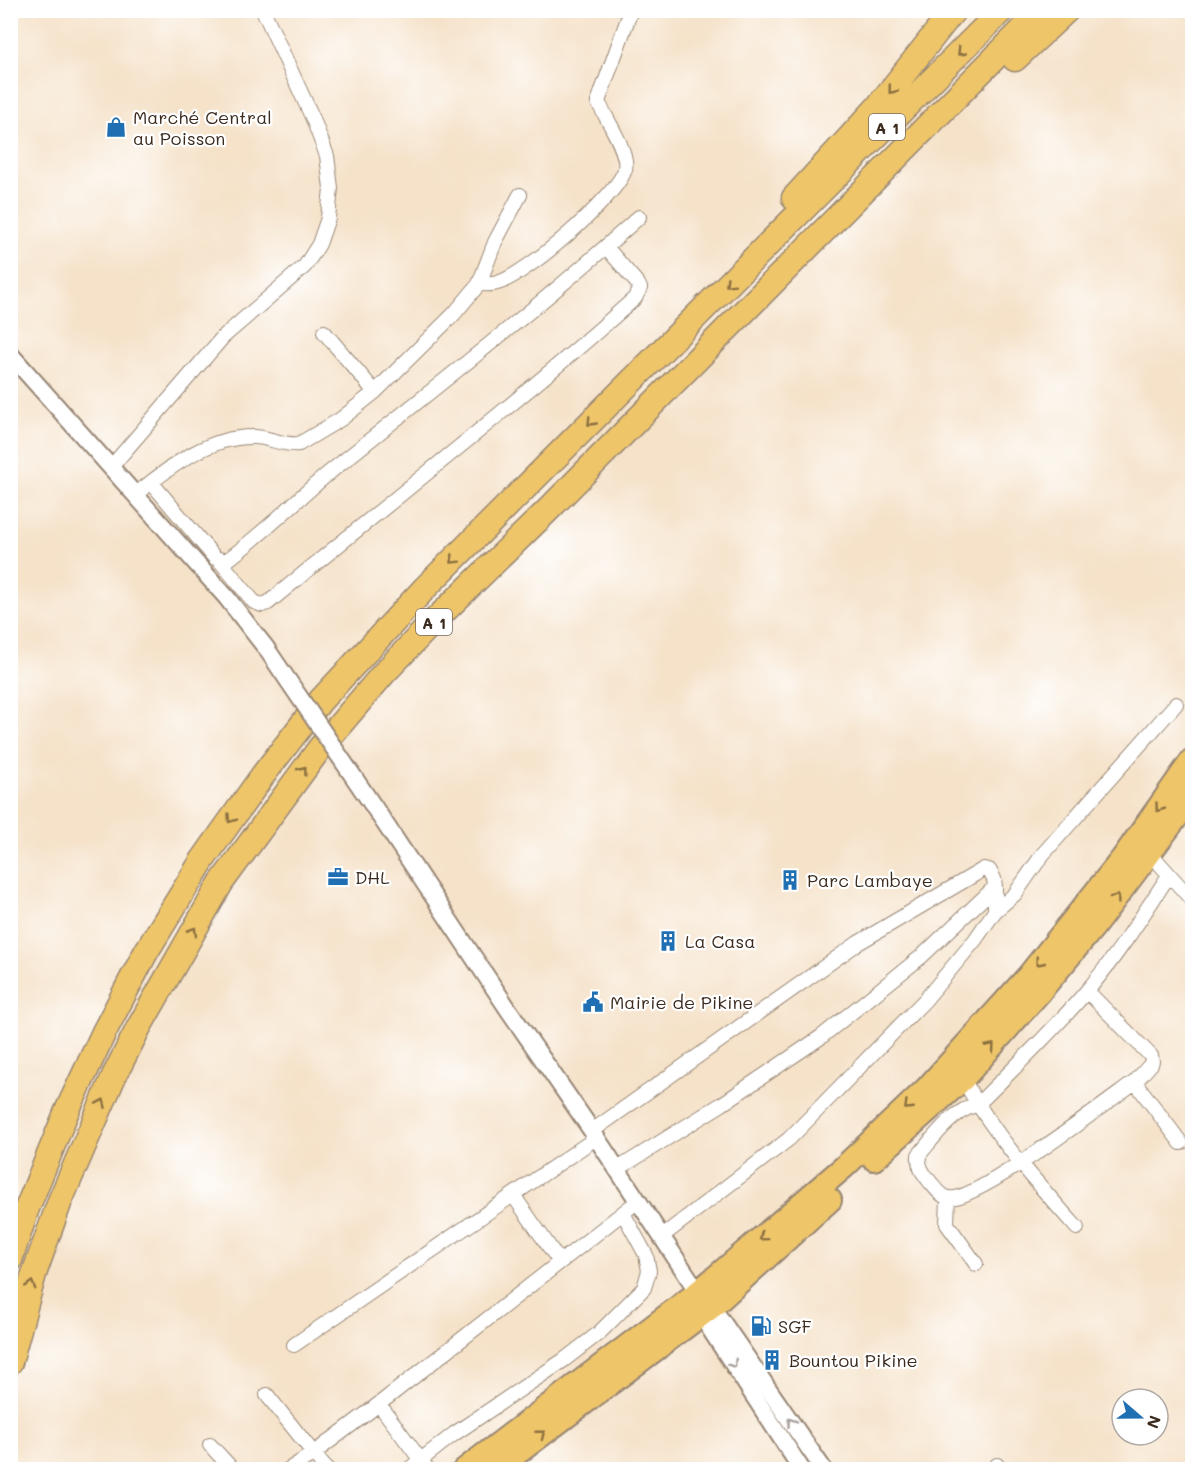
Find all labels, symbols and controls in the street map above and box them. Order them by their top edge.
one-way arrow [957,45,968,55]
one-way arrow [888,83,899,94]
place label: Marché Central au Poisson [133,105,272,150]
road number: A 1 [869,114,905,140]
shop icon: Marché Central au Poisson [104,115,128,139]
one-way arrow [725,276,736,287]
one-way arrow [588,414,599,425]
one-way arrow [450,553,460,564]
road number: A 1 [416,609,452,635]
one-way arrow [296,766,307,777]
one-way arrow [1155,801,1166,812]
one-way arrow [228,812,239,823]
office icon: DHL [326,865,350,889]
place label: DHL [355,865,390,889]
building icon: Parc Lambaye [778,868,802,892]
place label: Parc Lambaye [807,868,933,892]
one-way arrow [1109,894,1120,905]
one-way arrow [186,927,197,937]
building icon: La Casa [656,929,680,953]
place label: La Casa [685,929,755,953]
one-way arrow [1036,955,1047,966]
public building icon: Mairie de Pikine [581,990,605,1014]
place label: Mairie de Pikine [610,990,754,1014]
one-way arrow [984,1043,995,1054]
one-way arrow [94,1099,106,1110]
one-way arrow [905,1099,915,1110]
one-way arrow [759,1229,770,1240]
one-way arrow [24,1280,37,1290]
fuel station icon: SGF [749,1314,773,1338]
place label: SGF [778,1314,812,1338]
building icon: Bountou Pikine [760,1348,784,1372]
place label: Bountou Pikine [789,1348,918,1372]
one-way arrow [726,1357,737,1368]
north arrow [1110,1387,1170,1447]
text: N [1143,1413,1167,1432]
one-way arrow [787,1417,798,1428]
one-way arrow [534,1430,545,1441]

